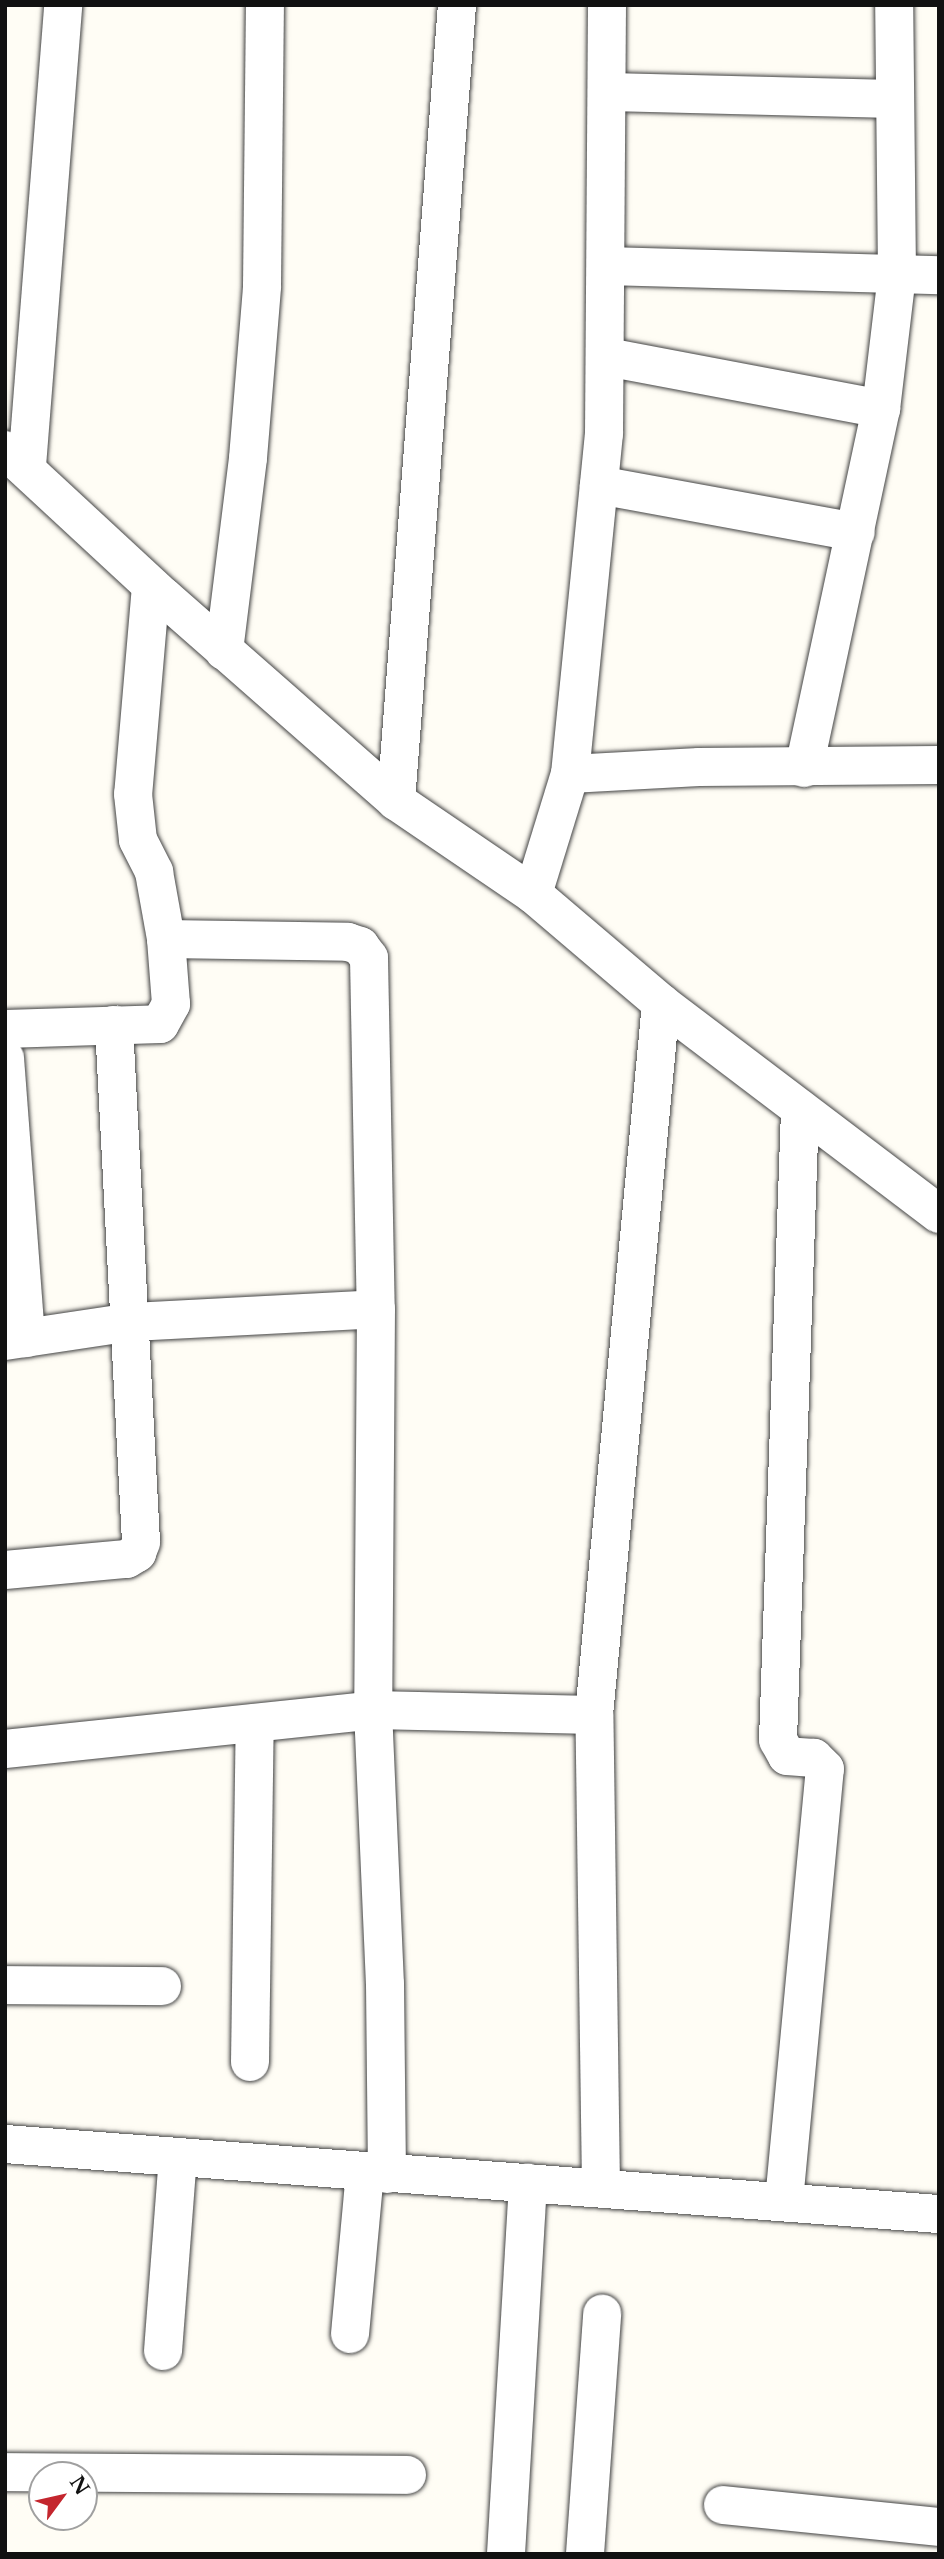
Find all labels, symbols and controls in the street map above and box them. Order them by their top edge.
north arrow [28,2461,98,2531]
text: N [65,2472,94,2499]

